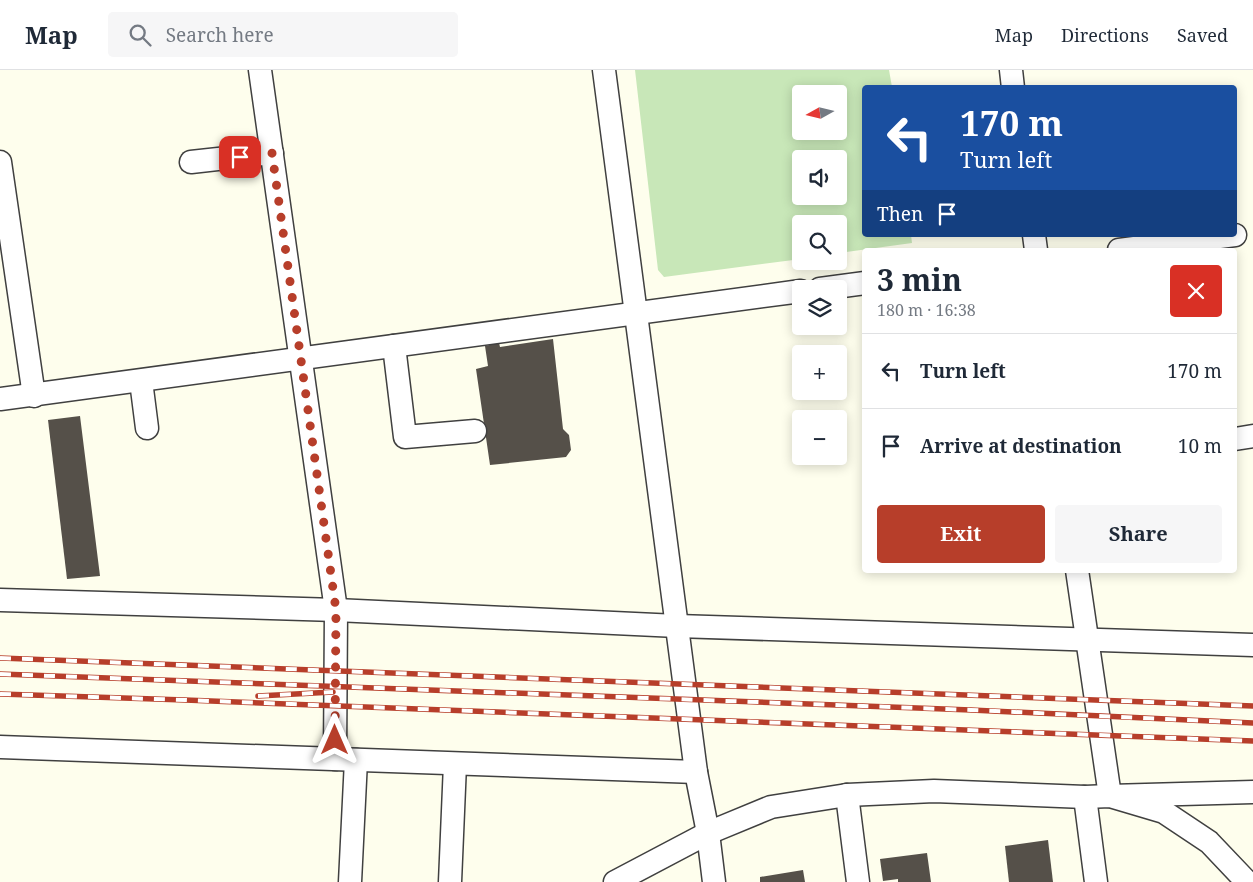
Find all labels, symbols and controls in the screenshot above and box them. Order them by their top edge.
search box [108,12,458,57]
text: Map [25,18,78,51]
icon: search [126,21,154,49]
text: Search here [166,22,274,48]
text: Map [995,23,1033,47]
text: Directions [1061,23,1149,47]
text: Saved [1177,23,1228,47]
north arrow [792,85,848,140]
map controls [792,85,847,465]
text: 170 m [960,99,1063,146]
icon: left [877,105,942,170]
pin [219,136,261,178]
icon: arrive [226,143,254,171]
text: Turn left [960,144,1052,174]
button: sound [792,150,847,205]
icon: arrive [933,200,961,228]
text: Then [877,201,923,227]
button: search [792,215,847,270]
text: 3 min [877,259,962,300]
button: close [1170,265,1222,317]
button: layers [792,280,847,335]
text: 180 m · 16:38 [877,299,976,321]
button: + [792,345,847,400]
icon: left [877,357,905,385]
text: Turn left [920,358,1006,384]
text: 170 m [1167,358,1222,384]
button: − [792,410,847,465]
icon: arrive [877,432,905,460]
text: Arrive at destination [920,433,1122,459]
text: 10 m [1178,433,1222,459]
button: Exit [877,505,1045,563]
button: Share [1055,505,1222,563]
position arrow [308,713,360,765]

